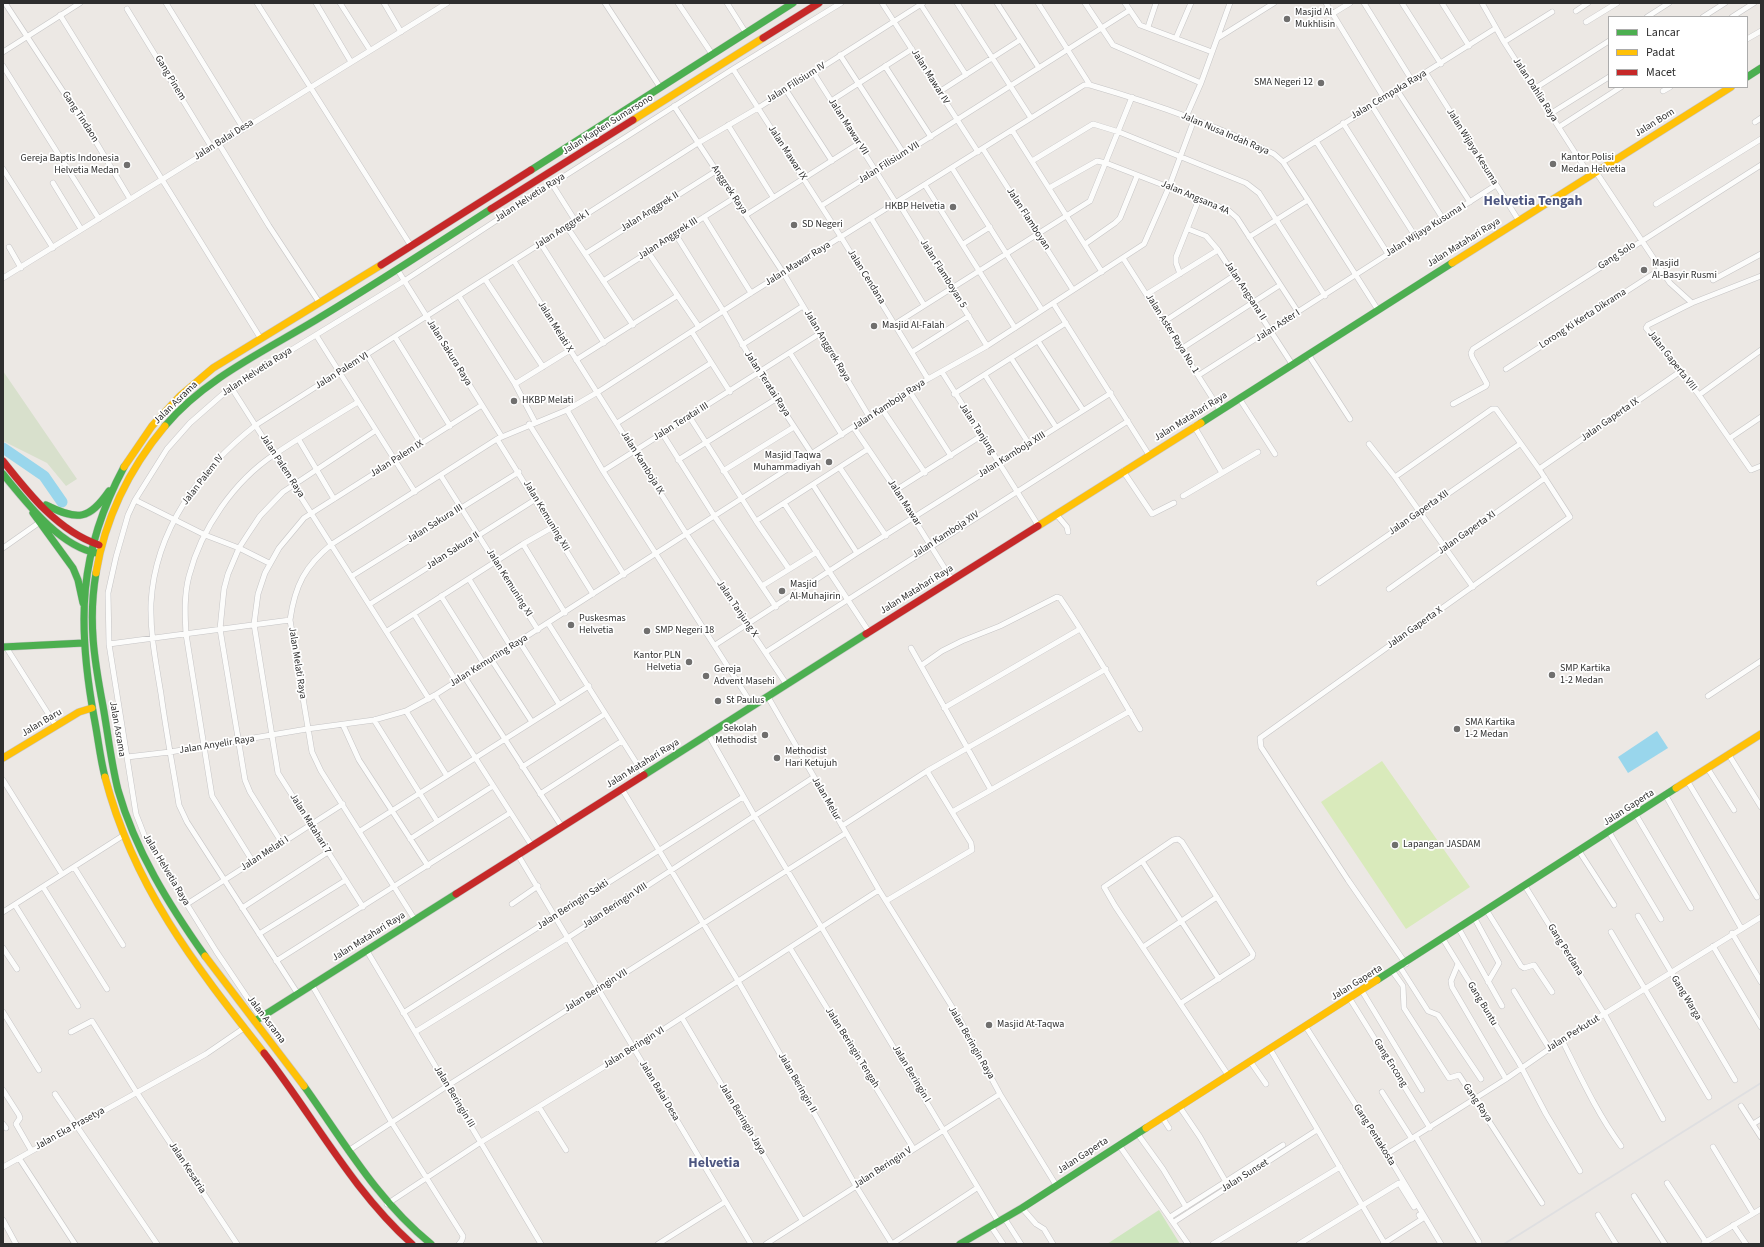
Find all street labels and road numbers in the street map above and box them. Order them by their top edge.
street label: Jalan Mawar IV [908,47,952,107]
street label: Gang Pinem [152,53,188,103]
street label: Jalan Dahlia Raya [1510,56,1560,124]
street label: Jalan Filisium IV [764,60,828,106]
street label: Jalan Cempaka Raya [1349,68,1429,122]
street label: Gang Tindaon [59,89,101,145]
street label: Jalan Kapten Sumarsono [560,92,656,158]
street label: Jalan Mawar VII [825,96,871,158]
street label: Jalan Bom [1633,106,1677,140]
street label: Jalan Wijaya Kesuma [1444,107,1500,187]
street label: Jalan Nusa Indah Raya [1179,110,1271,158]
street label: Jalan Balai Desa [192,117,256,163]
street label: Jalan Mawar IX [765,123,809,183]
street label: Jalan Filisium VII [856,139,922,187]
street label: Anggrek Raya [708,163,750,217]
street label: Jalan Helvetia Raya [493,171,567,225]
street label: Jalan Angsana 4A [1159,178,1231,218]
street label: Jalan Flamboyan [1003,186,1053,252]
street label: Jalan Anggrek II [619,189,681,235]
street label: Jalan Wijaya Kusuma I [1383,200,1469,260]
street label: Jalan Anggrek I [532,208,592,252]
street label: Jalan Anggrek III [636,215,700,263]
street label: Jalan Matahari Raya [1425,216,1503,270]
street label: Jalan Flamboyan 5 [917,238,969,310]
street label: Jalan Mawar Raya [763,239,833,289]
street label: Gang Solo [1596,239,1638,273]
street label: Jalan Cendana [844,247,888,307]
street label: Jalan Angsana II [1221,259,1269,323]
street label: Lorong Ki Kerta Dikrama [1537,286,1629,352]
street label: Jalan Aster Raya No. 1 [1143,292,1201,376]
street label: Jalan Melati X [535,299,575,355]
street label: Jalan Aster I [1253,307,1303,345]
street label: Jalan Anggrek Raya [801,308,853,384]
street label: Jalan Sakura Raya [424,318,474,388]
street label: Jalan Gaperta VIII [1645,328,1699,394]
street label: Jalan Helvetia Raya [220,345,294,399]
street label: Jalan Teratai Raya [741,349,793,419]
street label: Jalan Palem VI [313,350,371,392]
street label: Jalan Kamboja Raya [850,377,928,433]
street label: Jalan Asrama [152,379,200,427]
street label: Jalan Matahari Raya [1152,390,1230,444]
street label: Jalan Gaperta IX [1579,396,1641,444]
street label: Jalan Teratai III [651,400,711,444]
street label: Jalan Tanjung [956,401,998,457]
street label: Jalan Kamboja IX [618,429,666,497]
street label: Jalan Kamboja XIII [976,429,1048,481]
street label: Jalan Palem Raya [257,432,307,500]
street label: Jalan Palem IX [368,438,426,480]
street label: Jalan Palem IV [180,452,226,508]
street label: Jalan Mawar [885,478,923,528]
street label: Jalan Kemuning XII [520,479,572,553]
street label: Jalan Gaperta XII [1387,488,1451,538]
street label: Jalan Sakura III [405,502,465,546]
street label: Jalan Kamboja XIV [910,509,982,561]
street label: Jalan Gaperta XI [1436,509,1498,557]
street label: Jalan Sakura II [424,529,482,573]
street label: Jalan Kemuning XI [483,547,535,619]
street label: Jalan Matahari Raya [878,563,956,617]
street label: Jalan Tanjung X [714,578,760,640]
street label: Jalan Gaperta X [1385,604,1445,652]
street label: Jalan Melati Raya [285,626,309,700]
street label: Jalan Kemuning Raya [448,632,530,690]
street label: Jalan Asrama [106,700,128,758]
street label: Jalan Baru [20,706,64,740]
street label: Jalan Anyelir Raya [178,733,256,757]
street label: Jalan Matahari Raya [604,737,682,791]
street label: Jalan Melur [809,775,843,823]
street label: Jalan Gaperta [1601,787,1657,829]
street label: Jalan Matahari 7 [287,792,333,856]
street label: Jalan Helvetia Raya [140,832,192,908]
street label: Jalan Melati I [239,834,291,874]
street label: Jalan Beringin Sakti [535,877,611,933]
street label: Jalan Beringin VIII [580,881,650,931]
street label: Jalan Matahari Raya [330,910,408,964]
street label: Gang Perdana [1544,922,1586,978]
street label: Jalan Gaperta [1329,962,1385,1004]
street label: Jalan Beringin VII [562,967,630,1015]
street label: Gang Warga [1668,974,1704,1022]
street label: Gang Buntu [1464,980,1500,1028]
street label: Jalan Asrama [244,994,288,1046]
street label: Jalan Beringin Raya [945,1004,997,1082]
street label: Jalan Beringin Tengah [822,1006,882,1090]
street label: Jalan Perkutut [1544,1013,1602,1055]
street label: Jalan Beringin VI [601,1024,667,1072]
street label: Gang Encong [1370,1037,1410,1089]
street label: Jalan Beringin I [889,1043,933,1105]
street label: Jalan Beringin II [775,1051,819,1115]
street label: Jalan Balai Desa [636,1059,682,1123]
street label: Jalan Beringin III [431,1064,477,1130]
street label: Jalan Beringin Jaya [716,1081,768,1157]
street label: Gang Raya [1460,1081,1494,1125]
street label: Gang Pentakosta [1350,1102,1398,1168]
street label: Jalan Eka Prasetya [33,1105,107,1153]
street label: Jalan Gaperta [1055,1135,1111,1177]
street label: Jalan Kesatria [166,1140,208,1196]
street label: Jalan Beringin V [852,1145,914,1191]
street label: Jalan Sunset [1219,1157,1271,1195]

